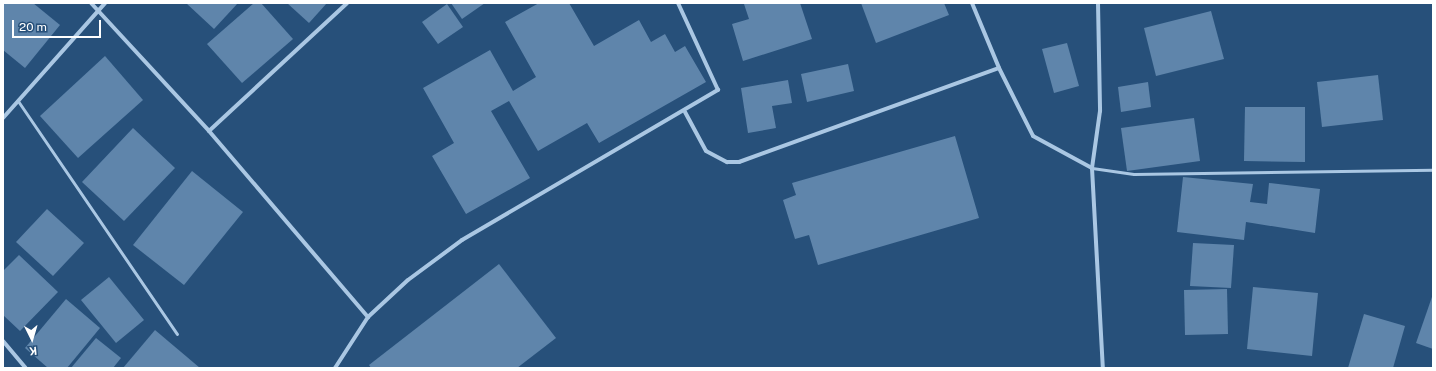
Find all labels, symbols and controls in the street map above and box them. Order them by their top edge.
scale bar [14,12,103,38]
text: 20 m [19,20,47,34]
north arrow [12,319,52,359]
text: K [29,345,38,357]

